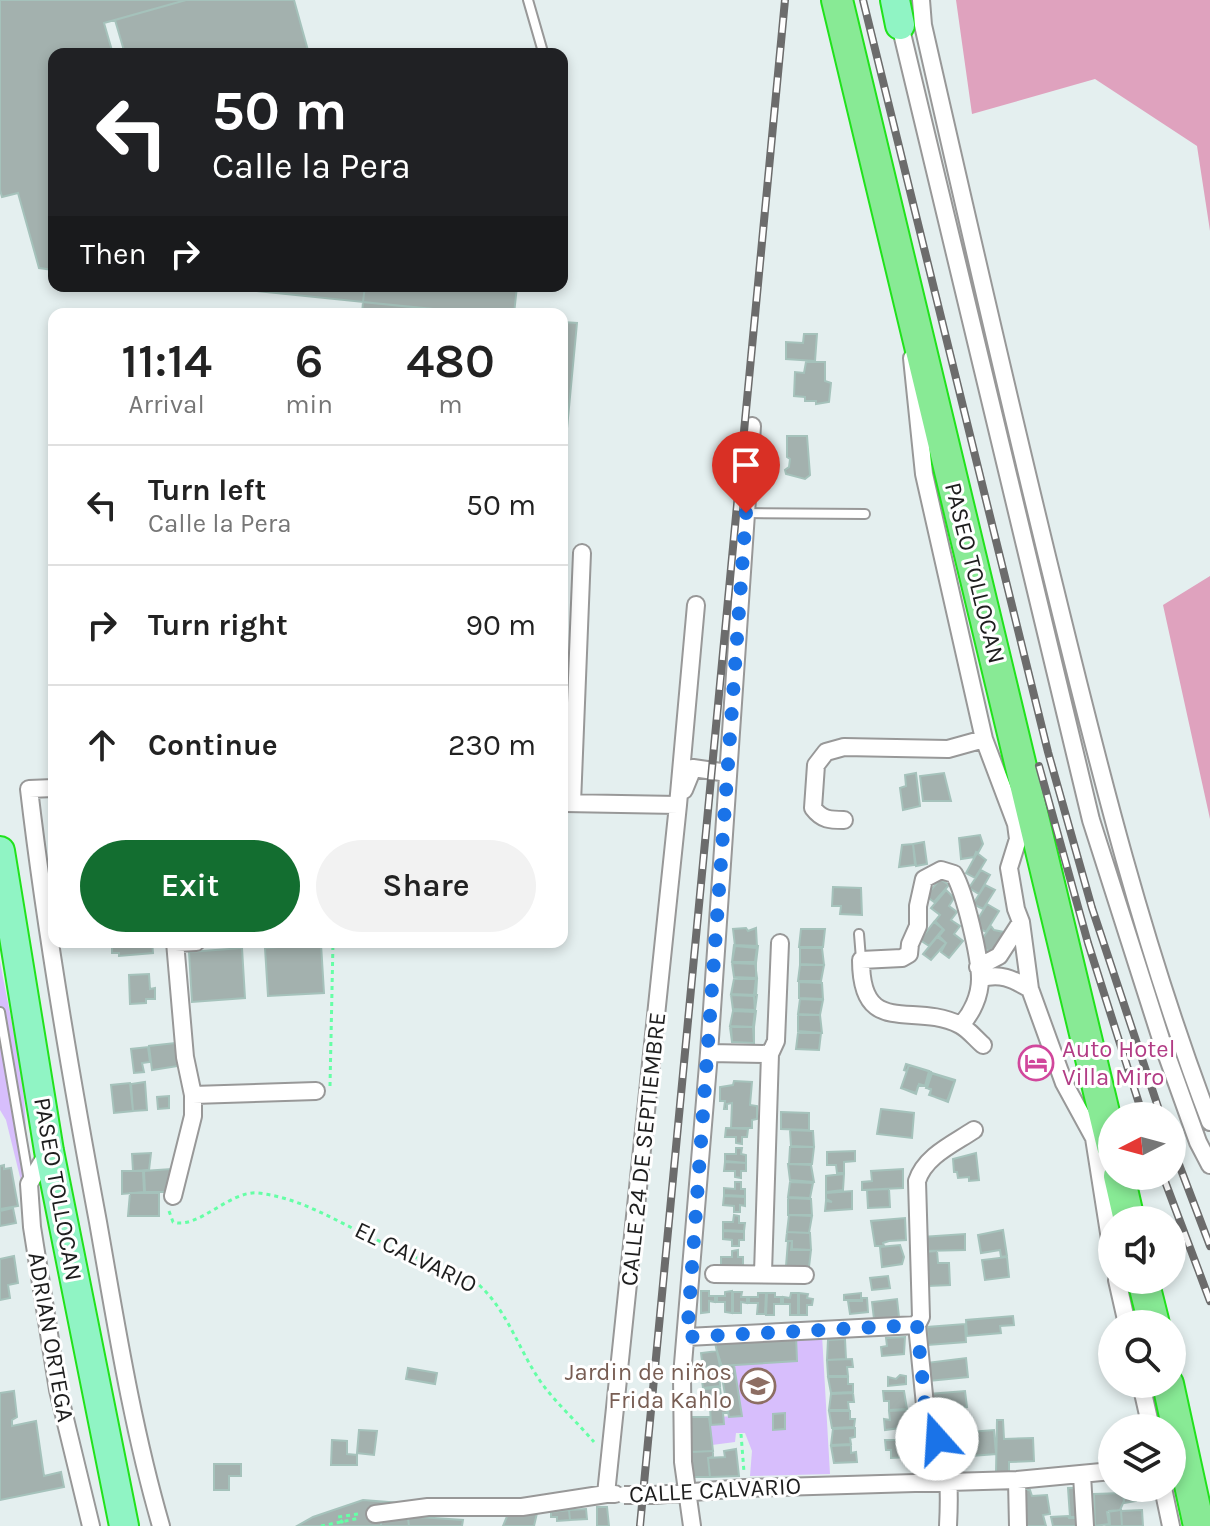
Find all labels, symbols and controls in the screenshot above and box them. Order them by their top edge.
text: 50 m [212,78,347,143]
icon: left [80,80,184,184]
text: Calle la Pera [212,145,411,187]
icon: right [163,232,207,276]
text: Then [80,236,147,272]
text: 11:14 [121,333,212,389]
text: 6 [295,333,323,389]
text: 480 [406,333,495,389]
text: Arrival [129,389,205,420]
text: min [285,389,333,420]
text: m [438,389,463,420]
pin [712,431,780,513]
icon: arrive [724,443,768,487]
text: Turn left [148,472,266,508]
street label: PASEO TOLLOCAN [939,480,1011,666]
icon: left [80,483,124,527]
text: 50 m [466,487,536,523]
text: Calle la Pera [148,508,292,539]
icon: right [80,603,124,647]
text: Turn right [148,607,288,643]
text: 90 m [466,607,536,643]
icon: ahead [80,723,124,767]
text: Continue [148,727,278,763]
text: 230 m [448,727,536,763]
button: Exit [80,840,300,932]
button: Share [316,840,536,932]
street label: CALLE 24 DE SEPTIEMBRE [615,1011,671,1287]
place label: Auto Hotel Villa Miro [1062,1035,1175,1091]
hotel icon: Auto Hotel Villa Miro [1017,1044,1055,1082]
street label: PASEO TOLLOCAN [28,1095,88,1283]
north arrow [1098,1102,1186,1190]
map controls [1098,1102,1186,1502]
button: sound [1098,1206,1186,1294]
street label: EL CALVARIO [350,1215,482,1299]
street label: ADRIAN ORTEGA [22,1250,80,1424]
button: search [1098,1310,1186,1398]
place label: Jardin de niños Frida Kahlo [565,1358,732,1414]
school or university icon: Jardin de niños Frida Kahlo [739,1367,777,1405]
position arrow [895,1397,979,1481]
button: layers [1098,1414,1186,1502]
street label: CALLE CALVARIO [628,1472,802,1508]

